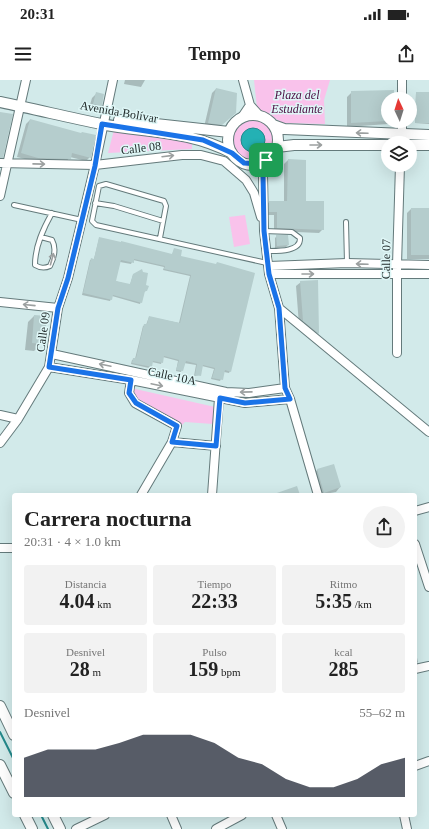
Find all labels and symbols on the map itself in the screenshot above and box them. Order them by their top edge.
park label: Plaza del Estudiante [270,88,323,116]
north arrow [381,92,417,128]
street label: Avenida Bolívar [79,98,159,126]
one-way arrow [356,130,369,137]
street label: Calle 08 [120,139,162,157]
one-way arrow [309,141,322,149]
pin [249,143,283,177]
one-way arrow [161,153,174,160]
one-way arrow [32,160,45,168]
street label: Calle 07 [379,239,393,279]
one-way arrow [49,253,56,266]
one-way arrow [356,260,369,268]
one-way arrow [301,270,314,278]
one-way arrow [23,301,36,309]
street label: Calle 09 [33,311,53,353]
one-way arrow [99,361,112,369]
street label: Calle 10A [147,364,198,388]
one-way arrow [150,381,163,389]
one-way arrow [240,388,253,396]

